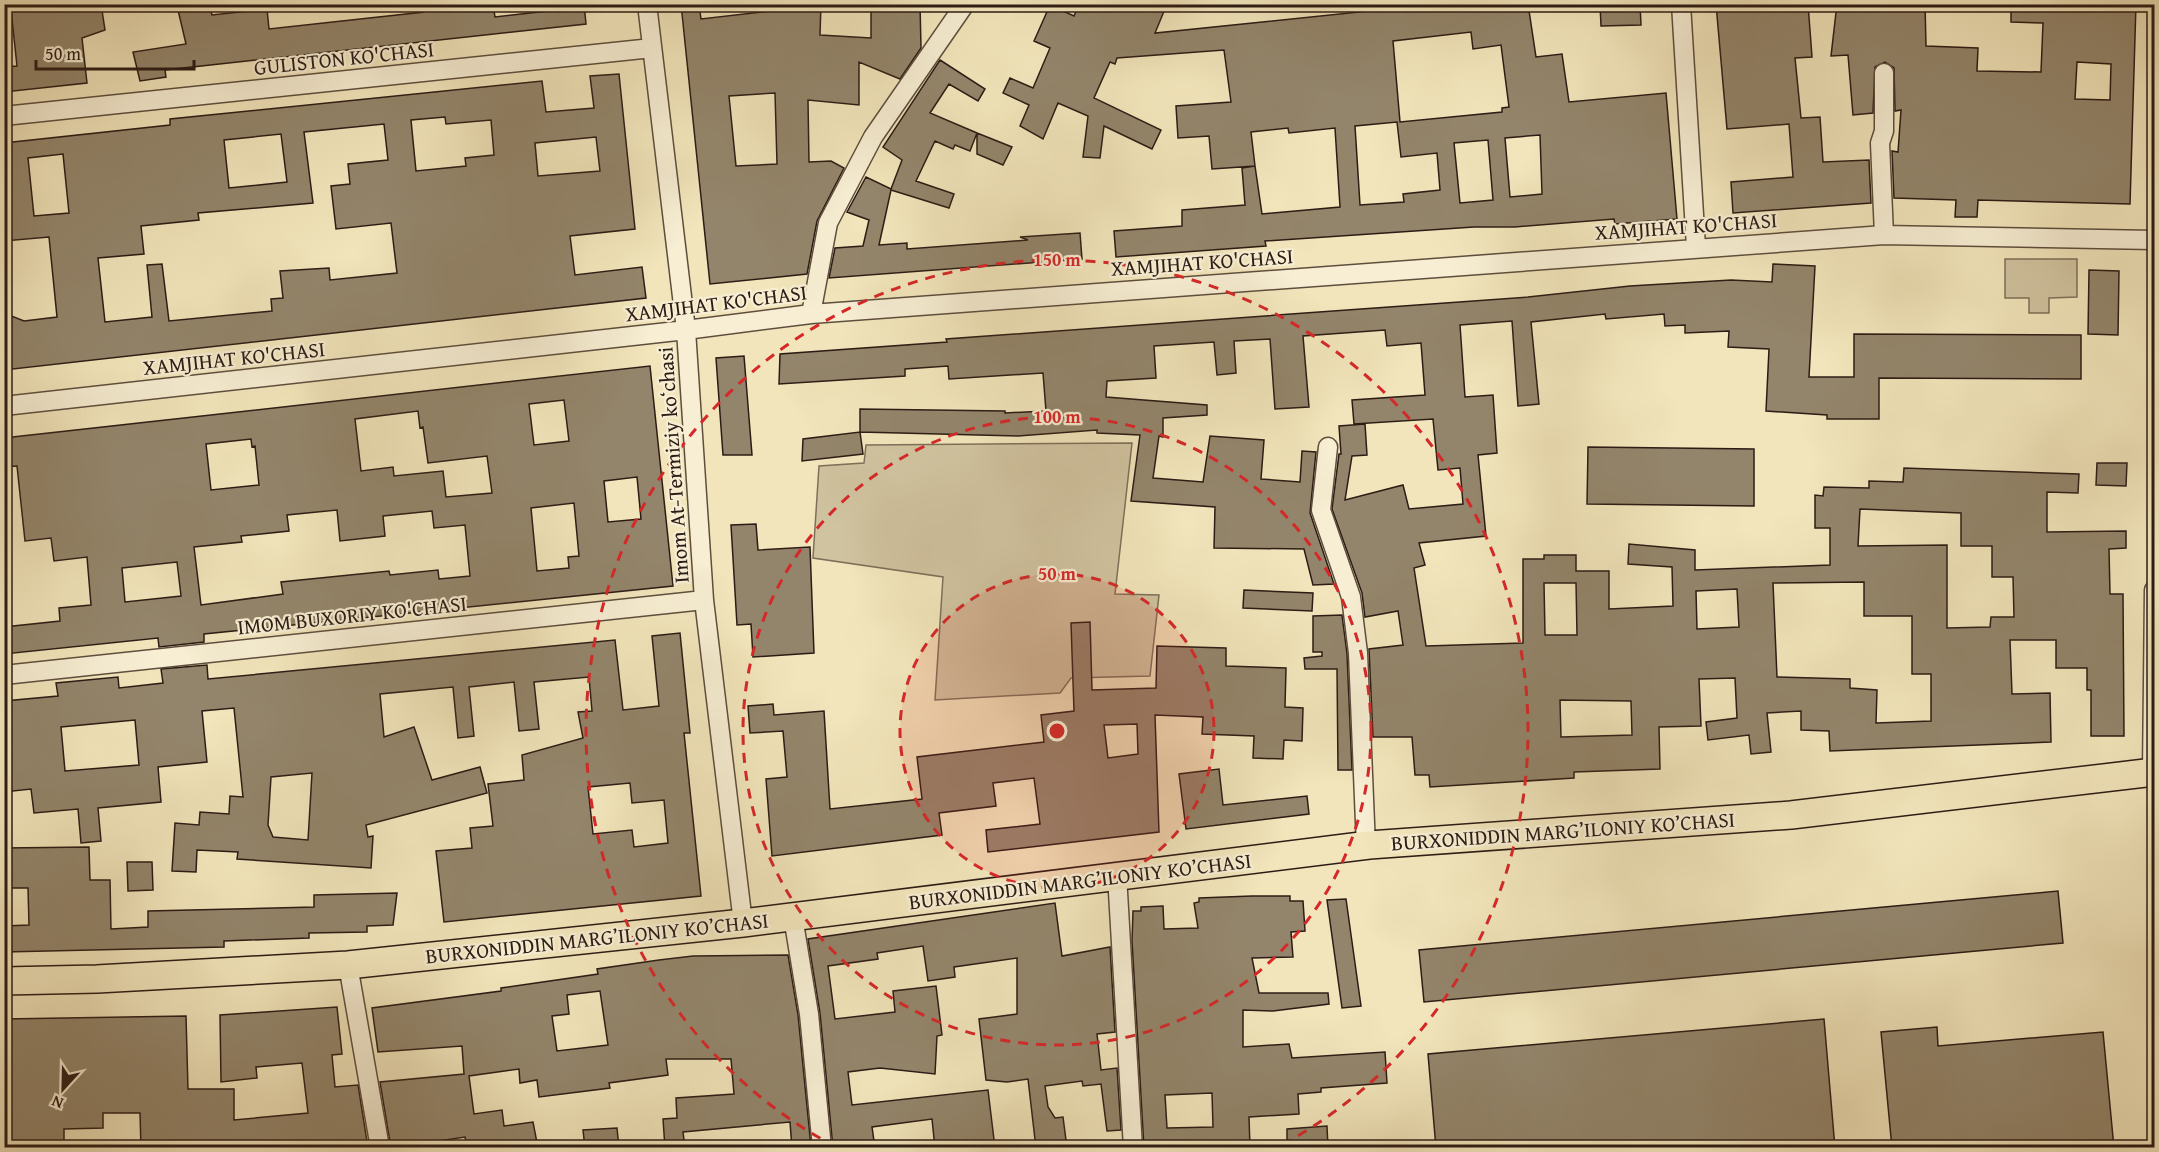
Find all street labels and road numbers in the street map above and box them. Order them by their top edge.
street label: GULISTON KO'CHASI [252,33,436,83]
street label: XAMJIHAT KO'CHASI [1594,204,1778,248]
street label: XAMJIHAT KO'CHASI [1110,240,1294,284]
street label: XAMJIHAT KO'CHASI [623,276,809,330]
street label: XAMJIHAT KO'CHASI [141,333,327,383]
street label: Imom At-Termiziy koʻchasi [649,346,697,584]
street label: IMOM BUXORIY KO'CHASI [236,588,468,642]
street label: BURXONIDDIN MARG’ILONIY KO’CHASI [1390,804,1736,858]
street label: BURXONIDDIN MARG’ILONIY KO’CHASI [907,845,1253,917]
street label: BURXONIDDIN MARG’ILONIY KO’CHASI [424,905,770,971]

